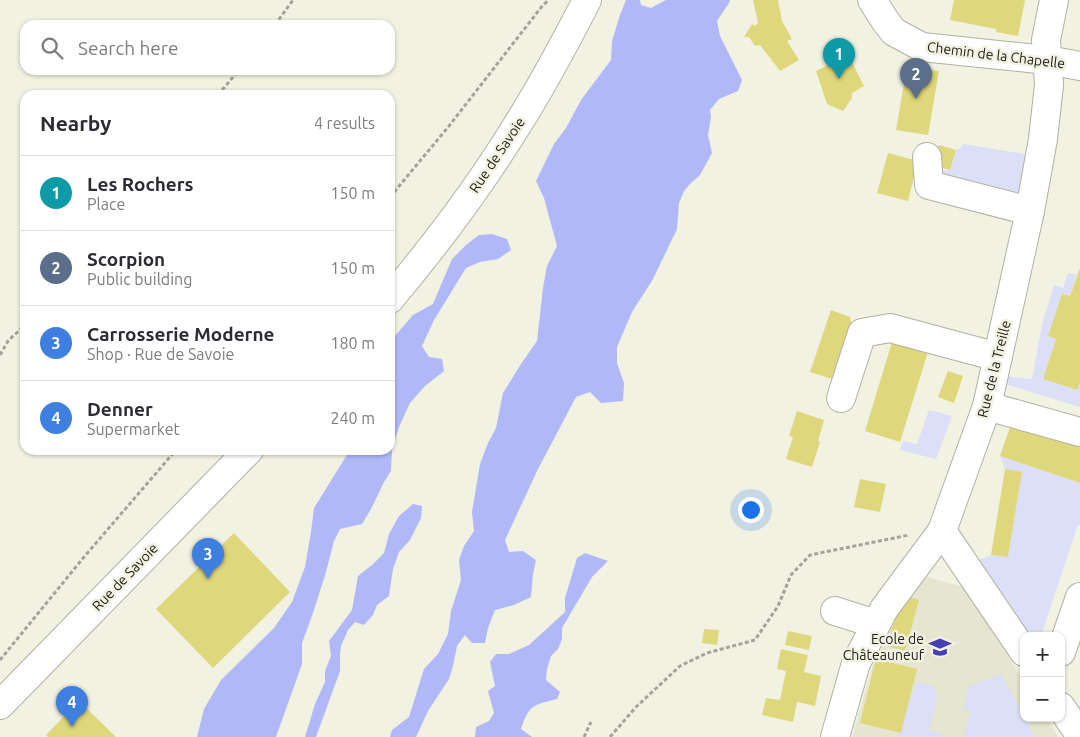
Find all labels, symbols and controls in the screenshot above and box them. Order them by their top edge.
search box [20,20,395,75]
icon: search [38,34,66,62]
text: Search here [78,37,178,59]
pin: 1 [823,38,855,79]
street label: Chemin de la Chapelle [926,39,1066,71]
pin: 2 [900,58,932,99]
text: Nearby [40,111,111,135]
text: 4 results [314,114,375,132]
street label: Rue de Savoie [466,114,528,196]
text: Les Rochers [87,173,194,195]
text: 1 [51,184,61,202]
text: 150 m [330,184,375,202]
text: Place [87,195,125,213]
text: Scorpion [87,248,165,270]
text: 2 [51,259,61,277]
text: 150 m [330,259,375,277]
text: Public building [87,270,192,288]
street label: Rue de la Treille [974,319,1014,419]
text: Carrosserie Moderne [87,323,274,345]
text: 3 [51,334,61,352]
text: 180 m [330,334,375,352]
text: Shop · Rue de Savoie [87,345,234,363]
text: Denner [87,398,153,420]
text: 4 [51,409,61,427]
text: 240 m [330,409,375,427]
text: Supermarket [87,420,180,438]
your location [738,497,764,523]
pin: 3 [192,538,224,579]
street label: Rue de Savoie [89,540,161,614]
place label: Ecole de Châteauneuf [843,631,925,663]
map controls [1020,632,1065,722]
button: + [1020,632,1065,677]
school or university icon: Ecole de Châteauneuf [927,634,953,660]
button: − [1020,677,1065,722]
pin: 4 [56,686,88,727]

